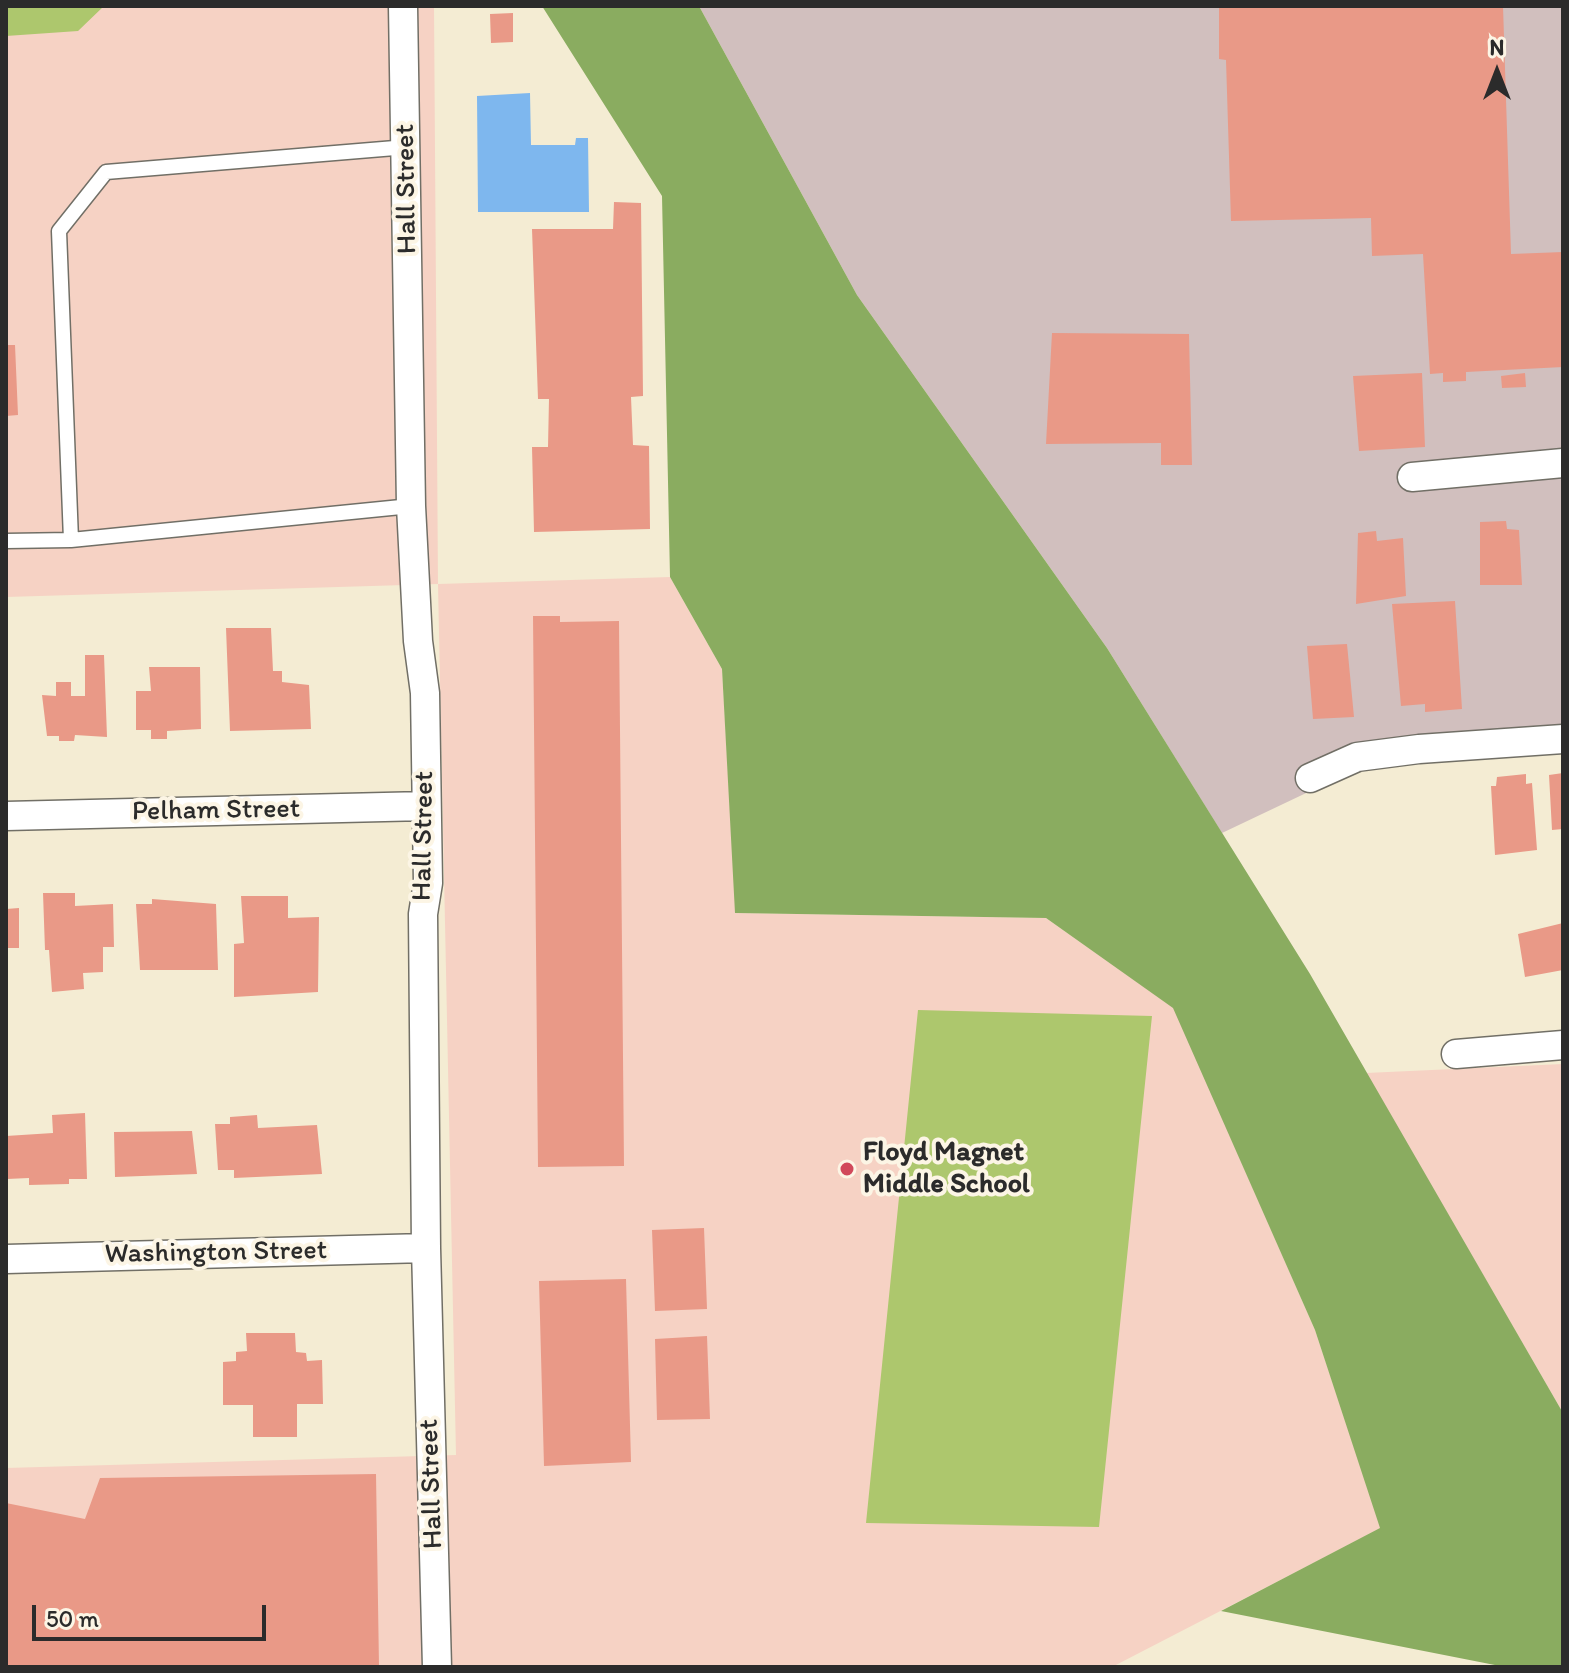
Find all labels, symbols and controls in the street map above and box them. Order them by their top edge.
north arrow [1457,32,1537,112]
text: N [1490,34,1504,61]
street label: Hall Street [389,124,425,254]
street label: Hall Street [406,771,442,901]
street label: Pelham Street [132,793,300,829]
place label: Floyd Magnet Middle School [863,1136,1030,1202]
marker: Floyd Magnet Middle School [838,1160,856,1178]
street label: Washington Street [104,1234,328,1272]
street label: Hall Street [413,1418,451,1550]
scale bar [36,1589,270,1639]
text: 50 m [46,1604,99,1633]

